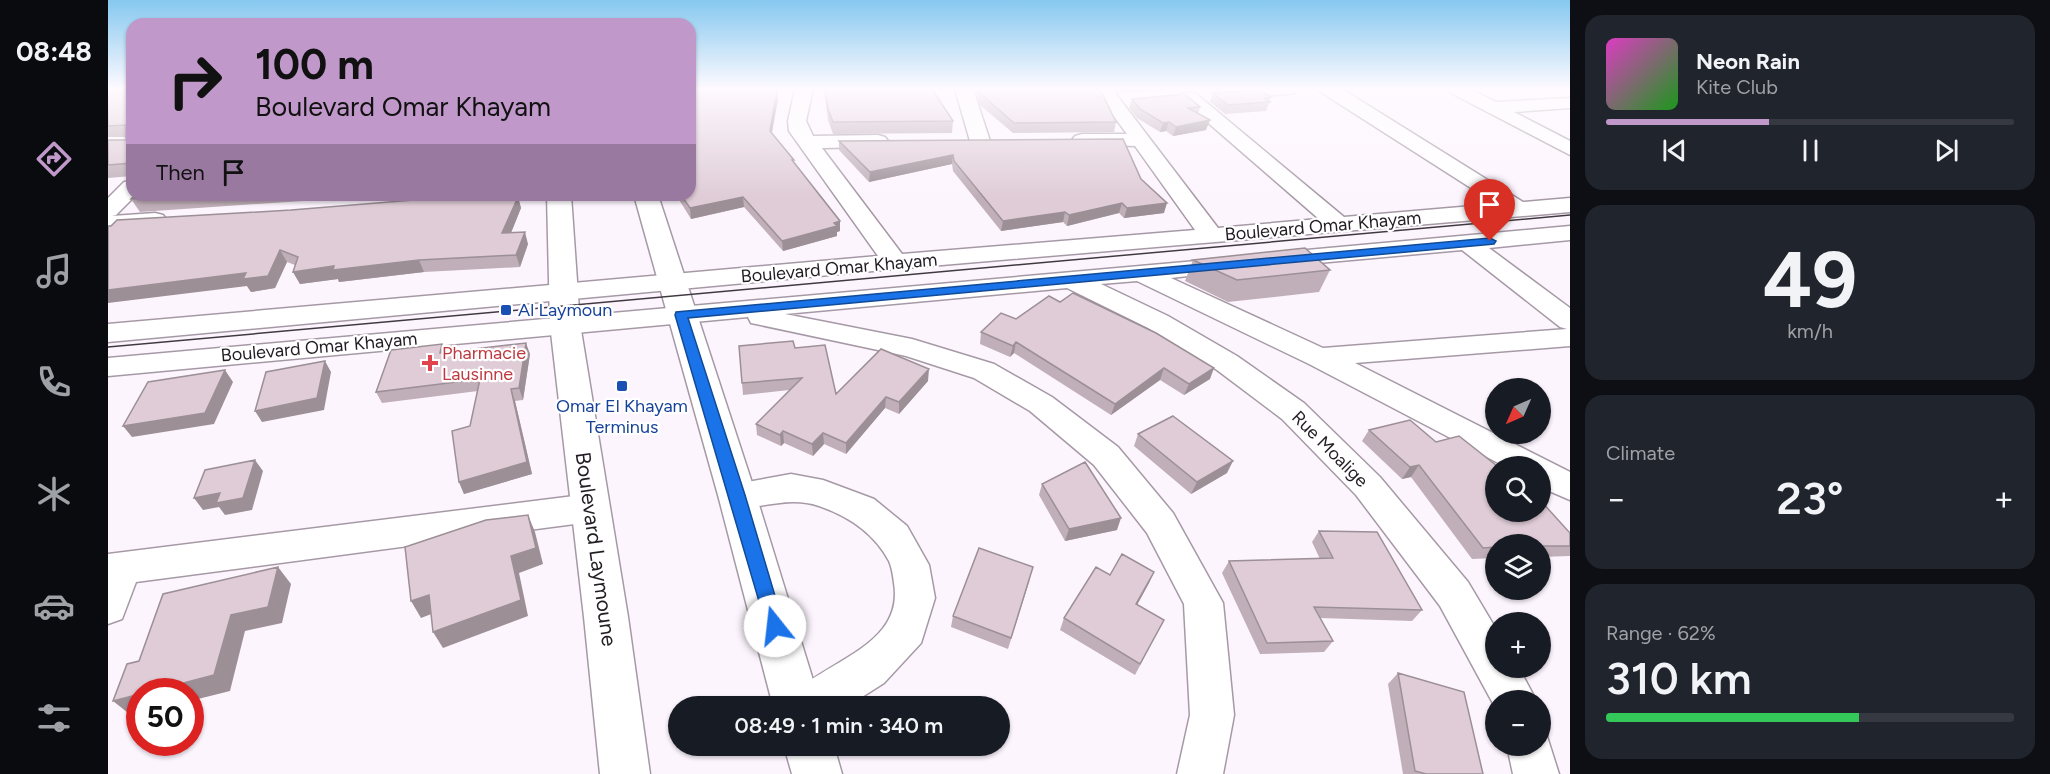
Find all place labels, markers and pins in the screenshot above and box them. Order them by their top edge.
pin [1464,179,1515,241]
place label: Al Laymoun [518,299,612,321]
marker: Al Laymoun [499,303,513,317]
place label: Pharmacie Lausinne [442,342,526,385]
marker: Pharmacie Lausinne [423,356,437,370]
marker: Omar El Khayam Terminus [615,379,629,393]
place label: Omar El Khayam Terminus [556,395,688,438]

